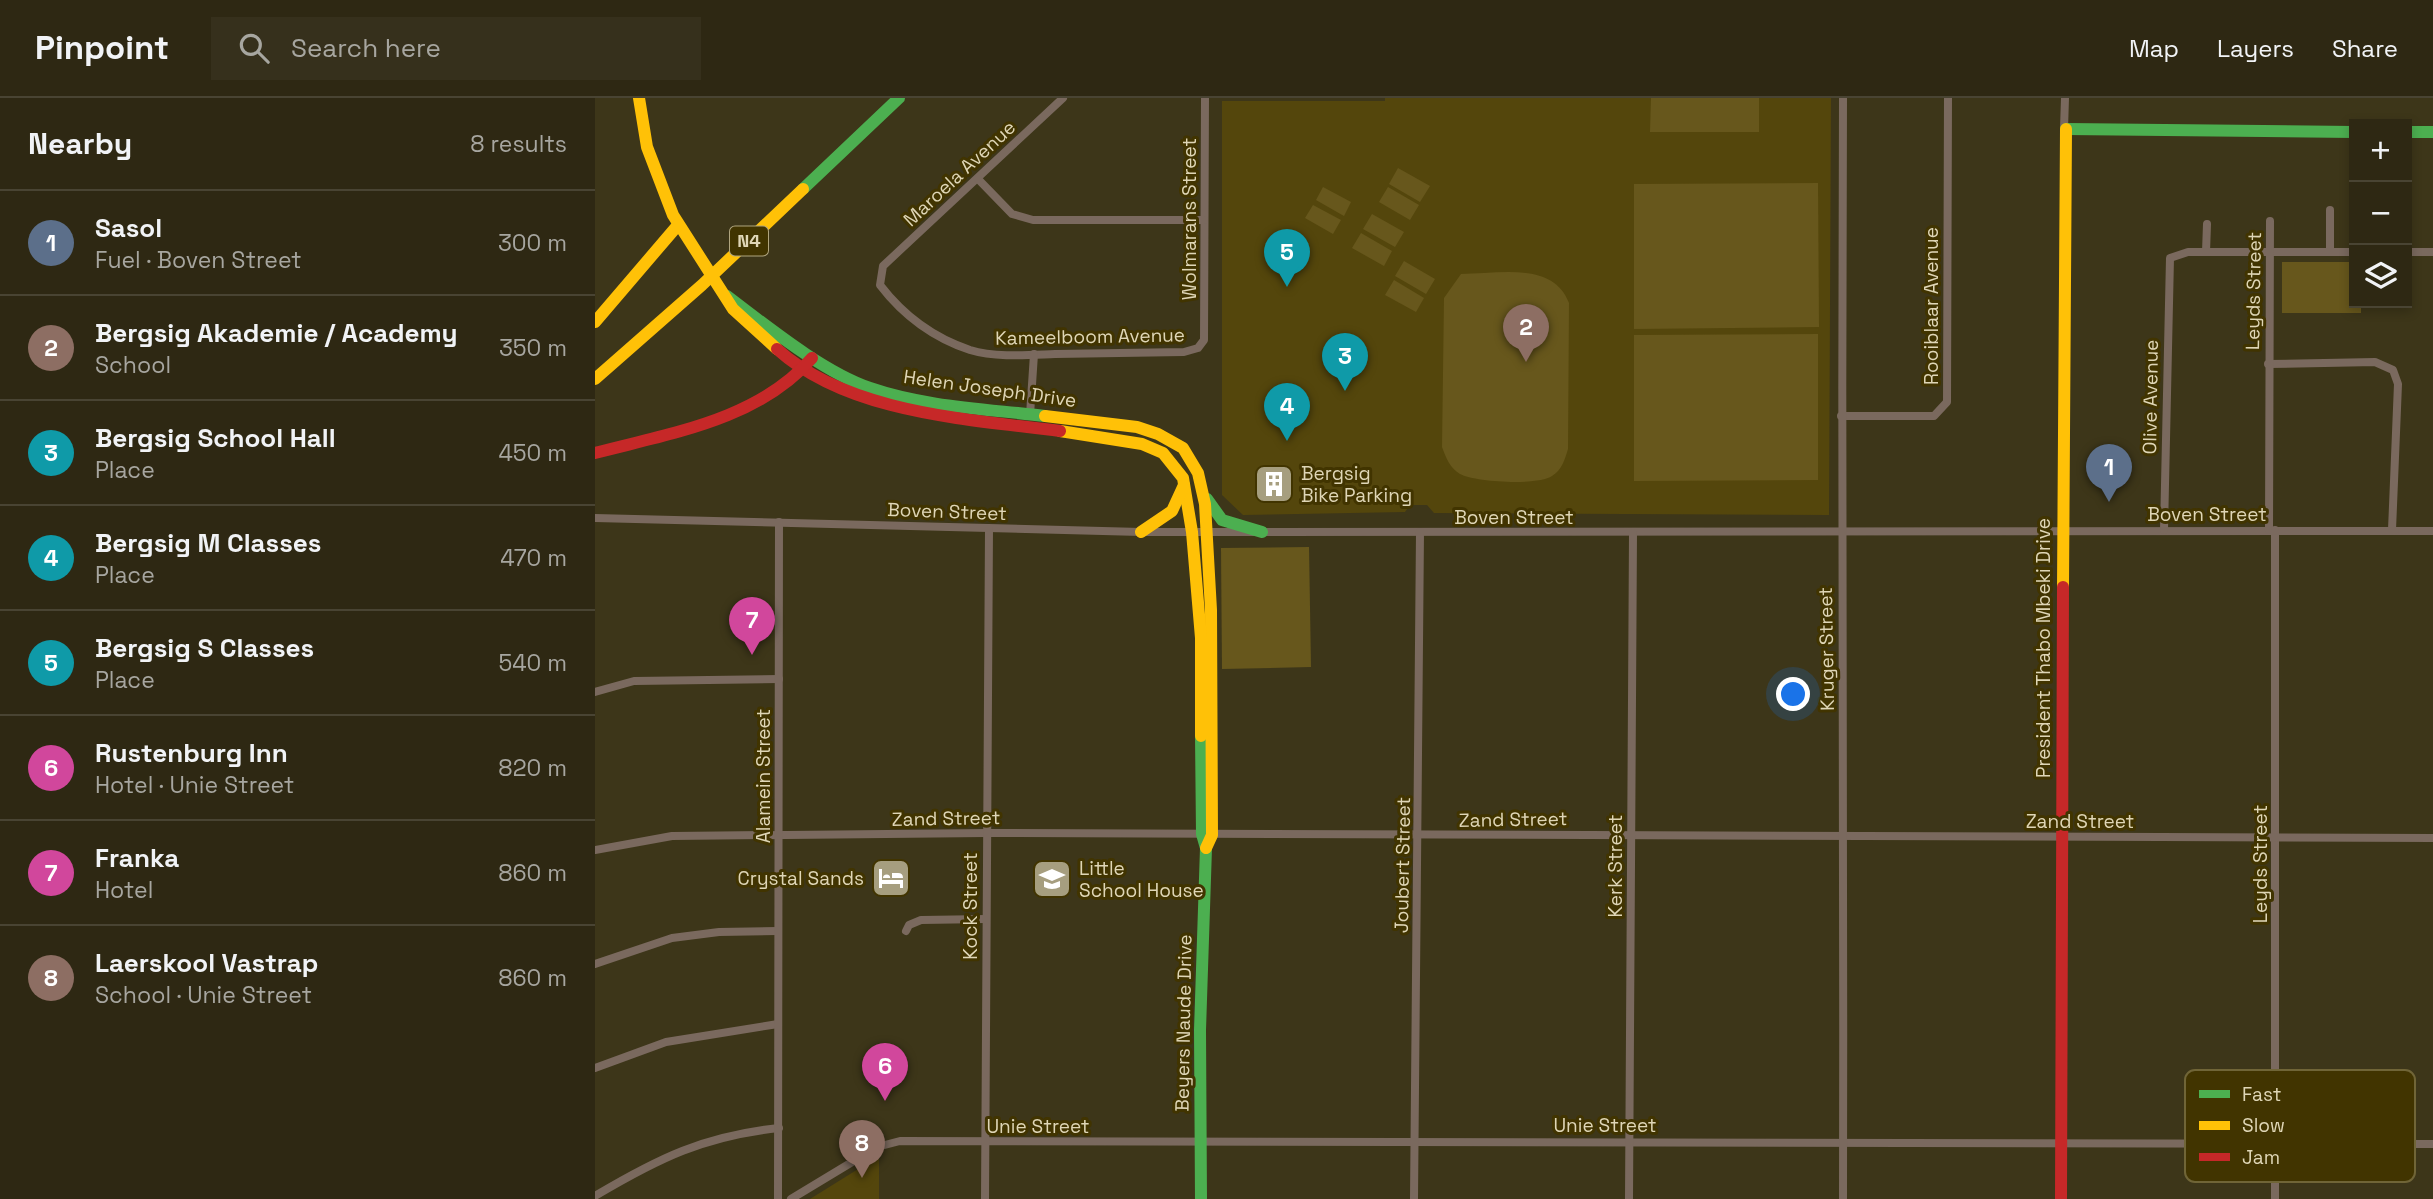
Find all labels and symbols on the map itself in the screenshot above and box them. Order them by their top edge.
street label: Maroela Avenue [898,115,1021,232]
street label: Wolmarans Street [1177,138,1202,300]
road number: N4 [730,226,768,256]
street label: Rooiblaar Avenue [1919,227,1944,385]
pin: 5 [1264,229,1310,287]
street label: Leyds Street [2240,232,2267,350]
pin: 2 [1503,304,1549,362]
street label: Kameelboom Avenue [995,322,1185,351]
pin: 3 [1322,333,1368,391]
street label: Olive Avenue [2137,339,2164,455]
street label: Helen Joseph Drive [902,364,1078,413]
pin: 4 [1264,383,1310,441]
pin: 1 [2086,444,2132,502]
place label: Bergsig Bike Parking [1301,461,1412,508]
building icon: Bergsig Bike Parking [1253,463,1295,505]
street label: Boven Street [887,497,1007,526]
street label: Boven Street [2147,502,2267,527]
street label: Boven Street [1454,505,1574,530]
street label: President Thabo Mbeki Drive [2031,518,2056,778]
street label: Kruger Street [1813,587,1840,711]
pin: 7 [729,597,775,655]
your location [1776,677,1810,711]
street label: Alamein Street [751,709,776,843]
street label: Joubert Street [1389,797,1416,933]
street label: Zand Street [891,805,1001,832]
street label: Leyds Street [2248,805,2273,923]
street label: Zand Street [1458,806,1568,833]
street label: Zand Street [2026,809,2134,834]
street label: Kerk Street [1603,815,1628,917]
street label: Kock Street [958,852,983,960]
place label: Little School House [1079,856,1204,903]
hotel icon: Crystal Sands [870,857,912,899]
school or university icon: Little School House [1031,858,1073,900]
place label: Crystal Sands [738,866,864,891]
street label: Beyers Naude Drive [1169,934,1198,1112]
pin: 6 [862,1043,908,1101]
legend [2185,1070,2415,1182]
text: Fast [2242,1082,2282,1107]
street label: Unie Street [1553,1113,1657,1138]
text: Slow [2242,1113,2285,1138]
street label: Unie Street [986,1114,1090,1139]
pin: 8 [839,1120,885,1178]
text: Jam [2242,1145,2280,1170]

